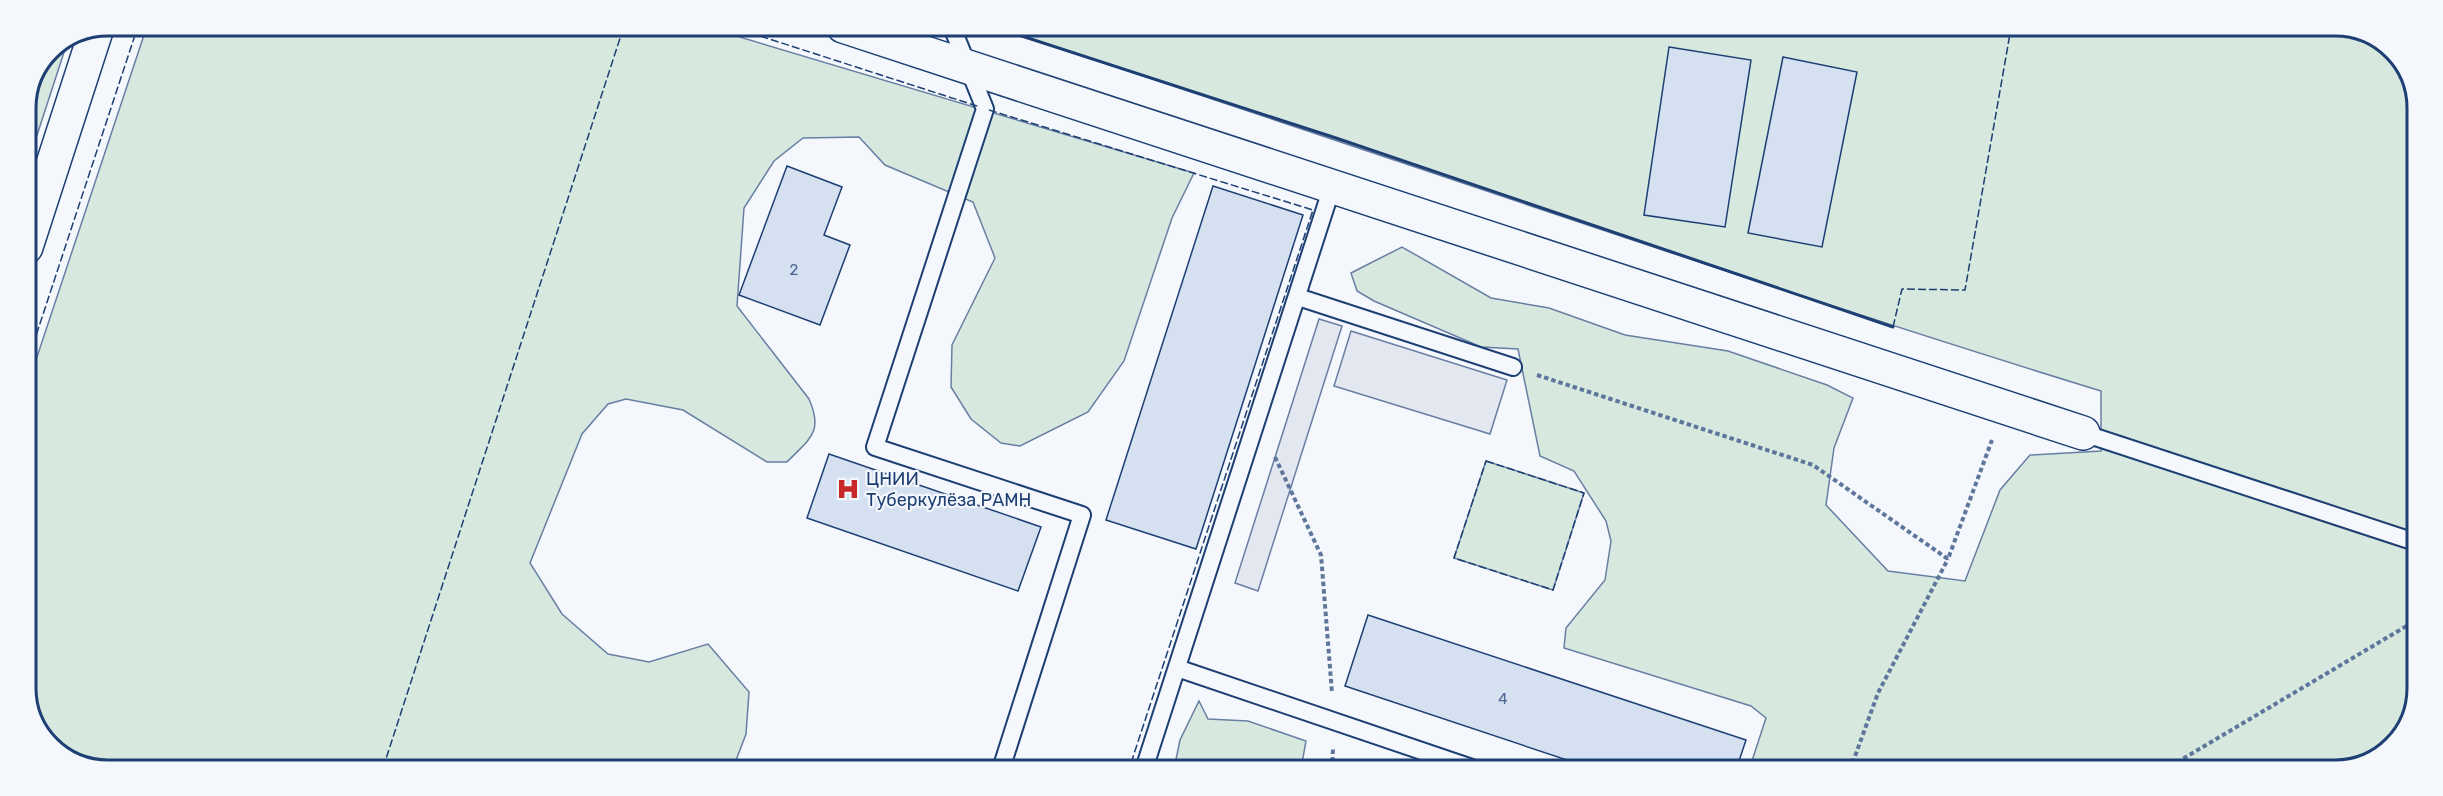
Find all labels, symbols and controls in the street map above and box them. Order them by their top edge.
house number: 2 [790,261,799,279]
place label: ЦНИИ Туберкулёза РАМН [866,468,1031,511]
hospital icon: ЦНИИ Туберкулёза РАМН [835,476,861,502]
house number: 4 [1498,690,1508,708]

